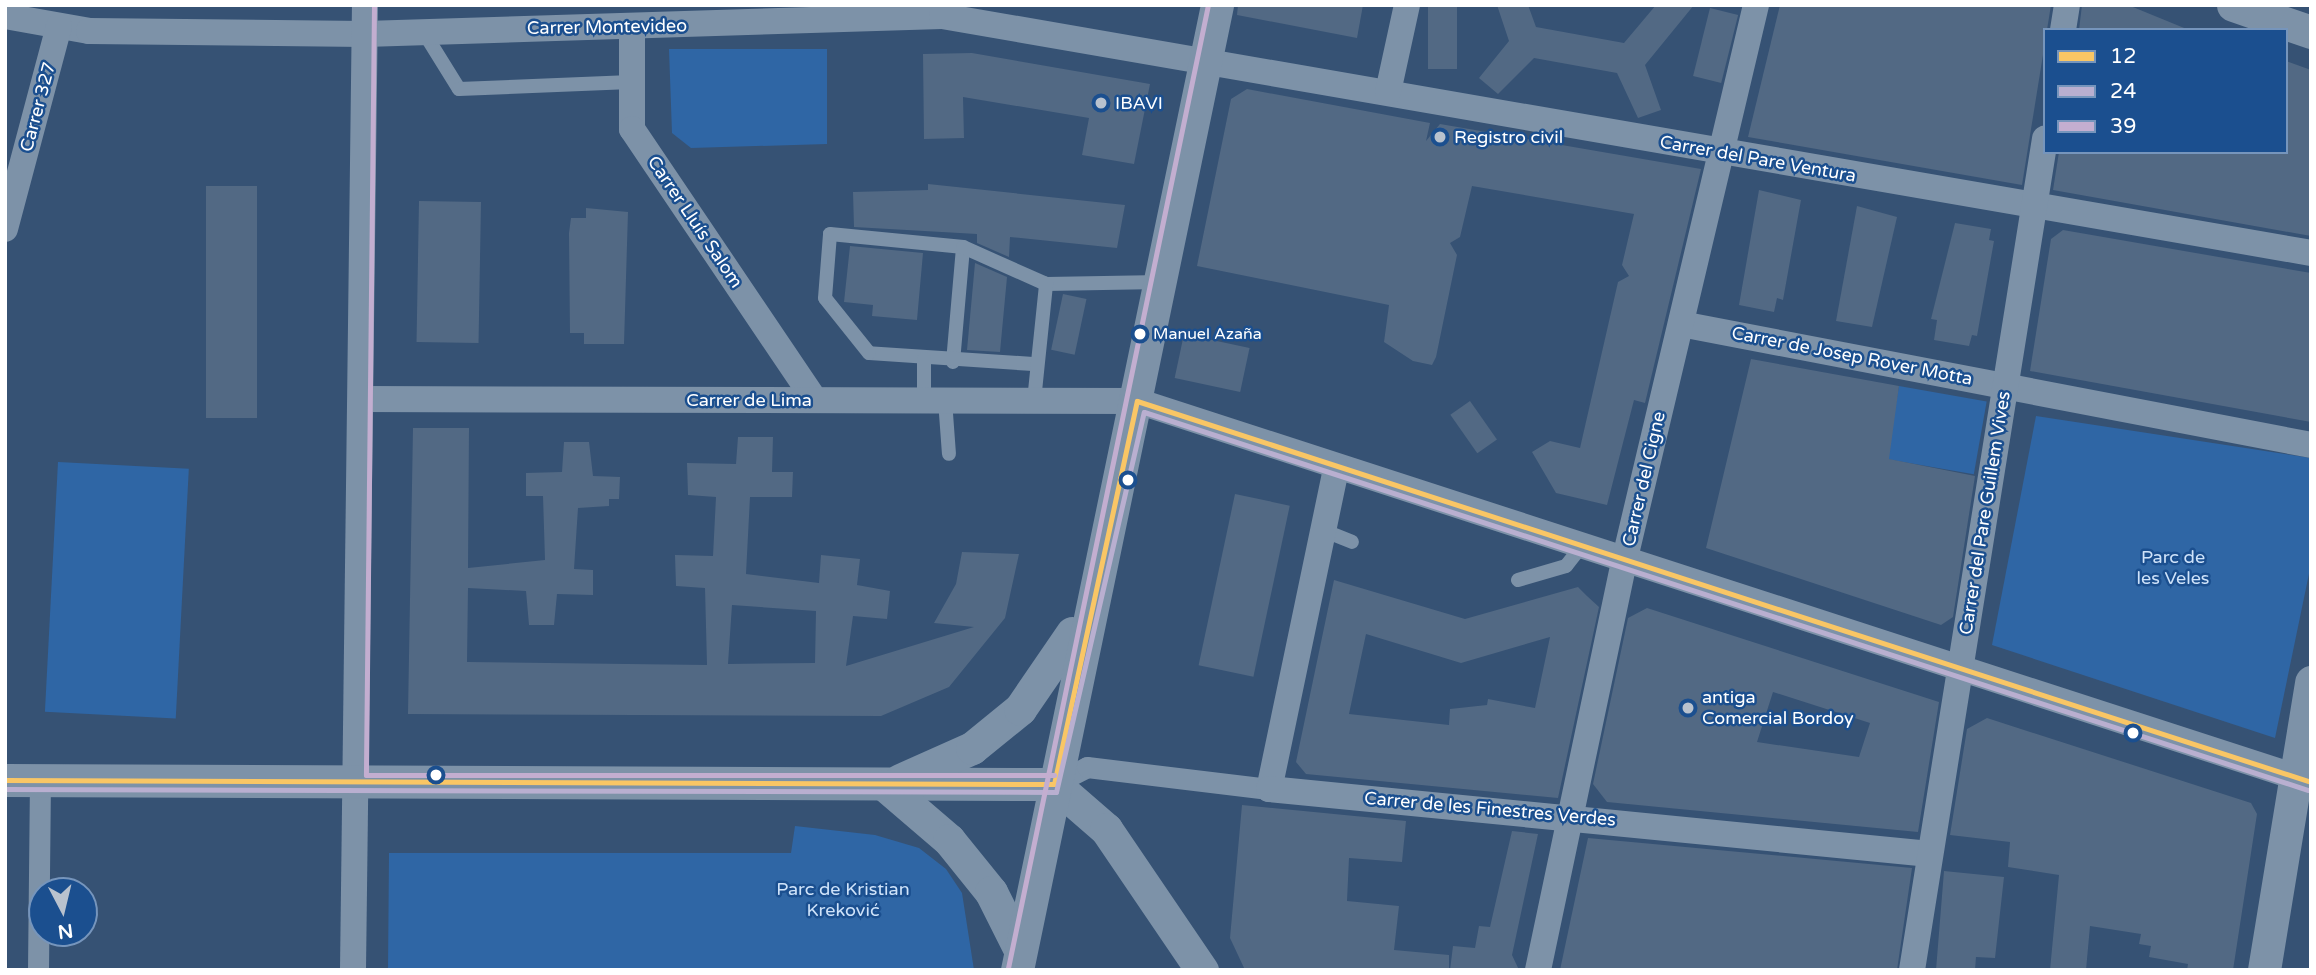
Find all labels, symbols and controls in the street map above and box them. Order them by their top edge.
street label: Carrer Montevideo [527,15,687,39]
legend [2043,28,2288,154]
text: 12 [2110,44,2136,69]
street label: Carrer 327 [16,60,60,154]
text: 24 [2110,79,2136,104]
place label: IBAVI [1115,92,1163,114]
marker: IBAVI [1093,95,1109,111]
text: 39 [2110,114,2136,139]
place label: Registro civil [1454,126,1563,148]
marker: Registro civil [1432,129,1448,145]
street label: Carrer del Pare Ventura [1658,131,1858,187]
street label: Carrer Lluís Salom [643,152,747,292]
street label: Carrer de Josep Rover Motta [1730,322,1974,390]
place label: Manuel Azaña [1153,324,1262,344]
marker: Manuel Azaña [1133,327,1147,341]
street label: Carrer de Lima [686,389,812,411]
street label: Carrer del Pare Guillem Vives [1955,390,2015,636]
street label: Carrer del Cigne [1618,409,1670,549]
unlabelled marker [1121,473,1135,487]
park label: Parc de les Veles [2137,547,2209,590]
place label: antiga Comercial Bordoy [1702,687,1854,730]
marker: antiga Comercial Bordoy [1680,700,1696,716]
unlabelled marker [2126,726,2140,740]
unlabelled marker [429,768,443,782]
street label: Carrer de les Finestres Verdes [1363,787,1617,831]
north arrow [28,877,98,947]
park label: Parc de Kristian Kreković [776,879,910,922]
text: N [56,919,74,943]

